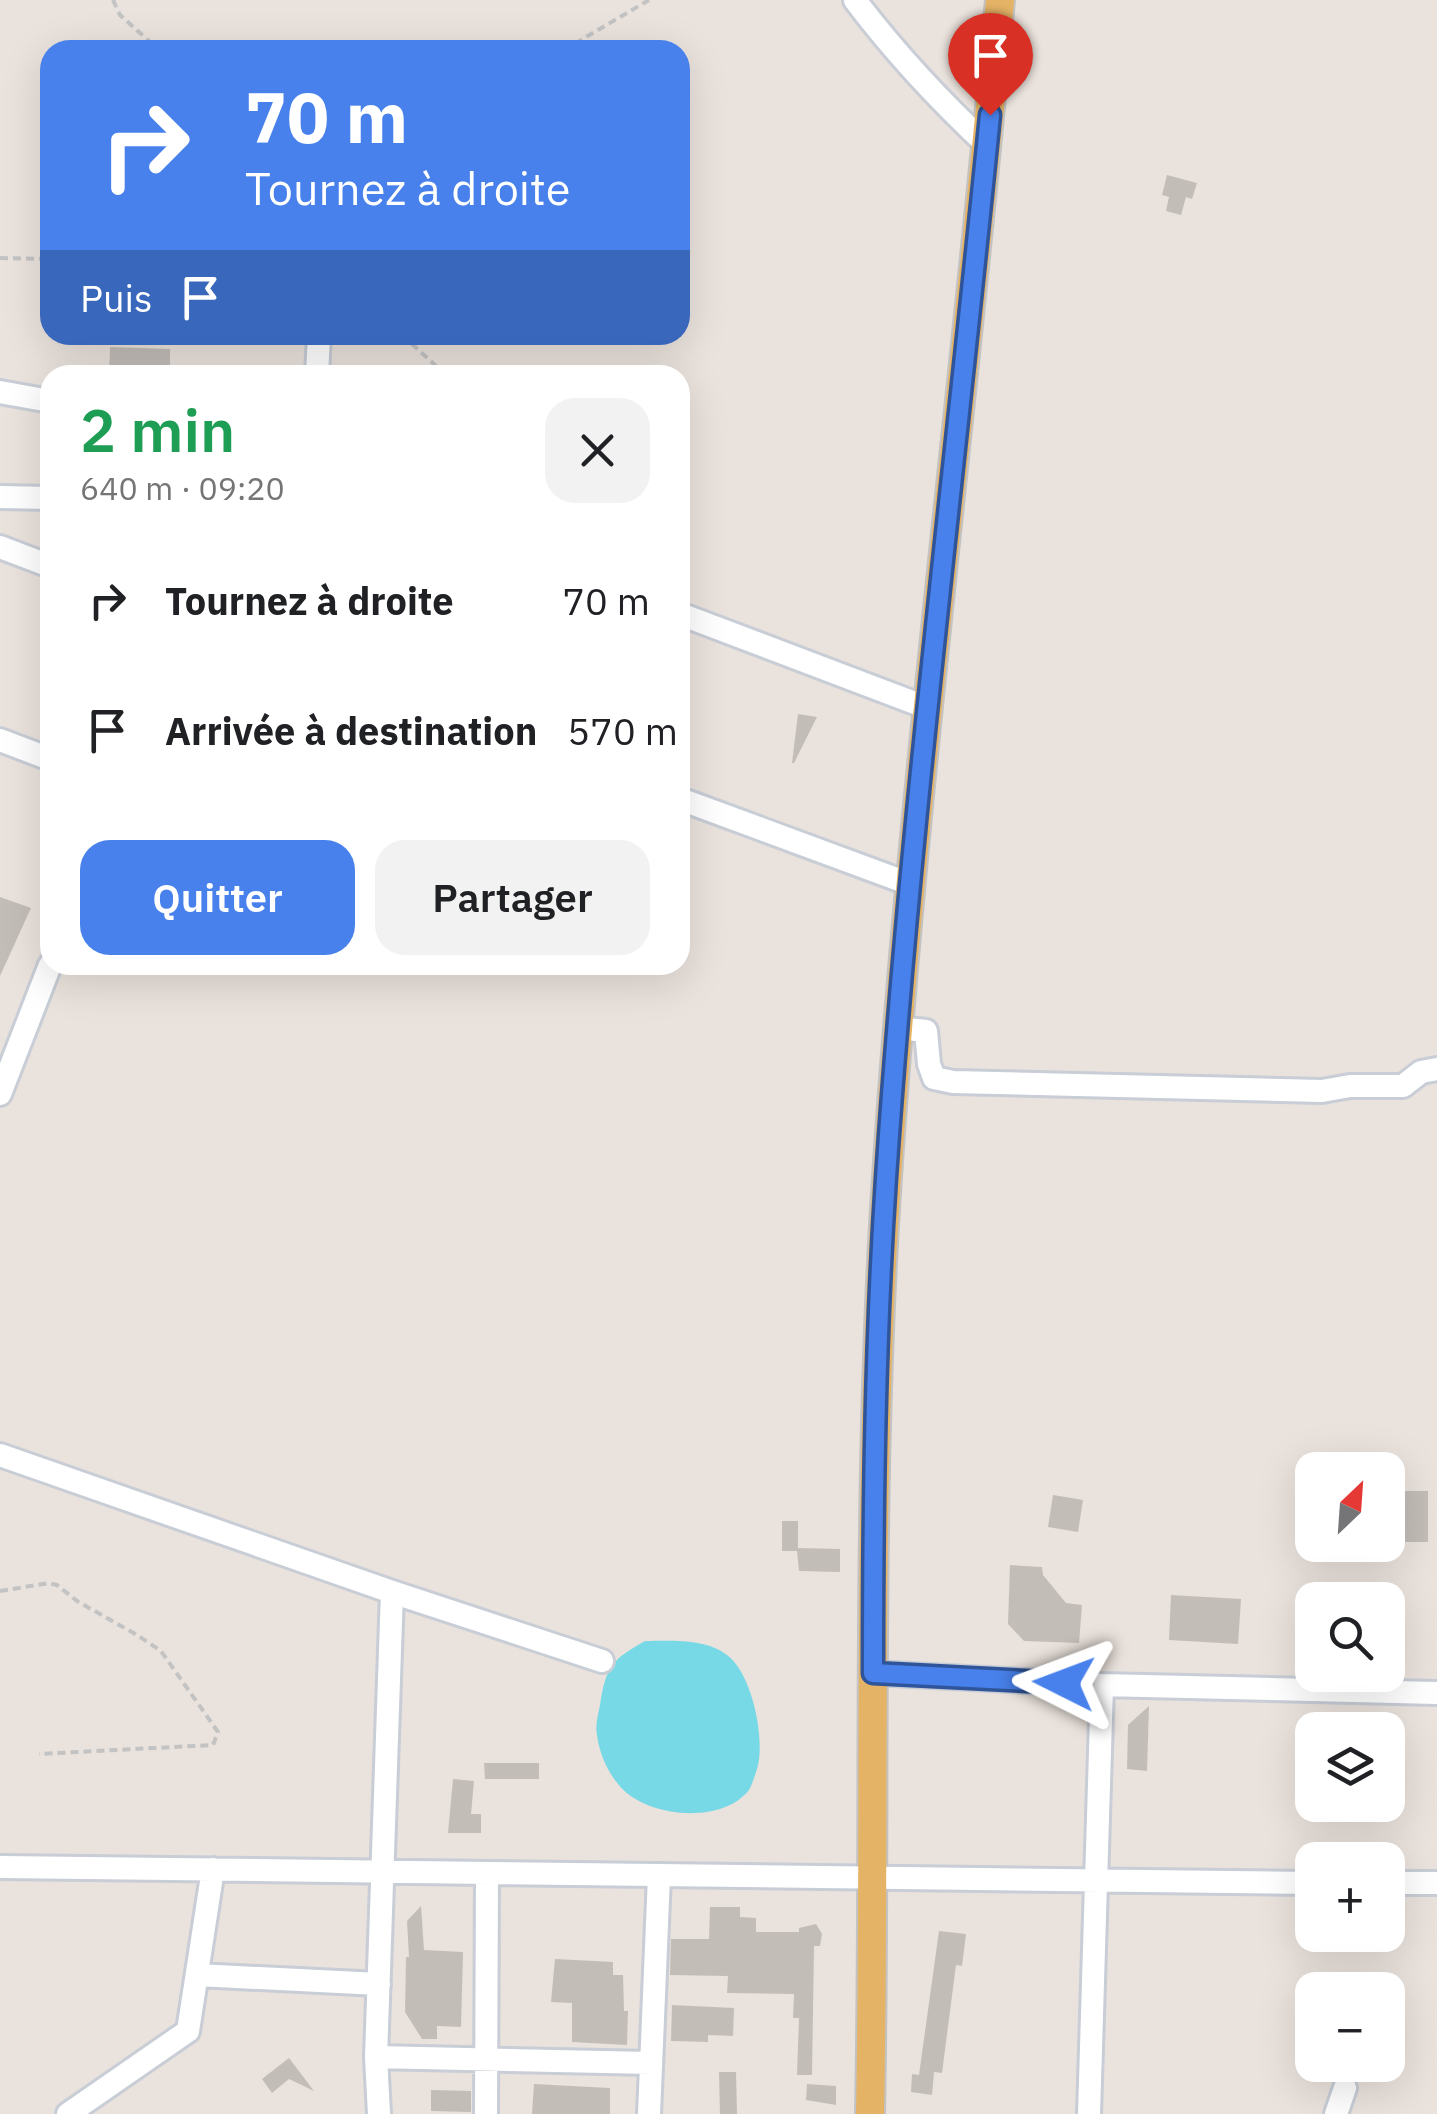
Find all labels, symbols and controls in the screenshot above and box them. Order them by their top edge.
pin [948,13,1033,116]
icon: arrive [963,28,1018,83]
text: 70 m [245,71,408,162]
icon: right [80,80,210,210]
text: Tournez à droite [245,159,570,217]
icon: arrive [173,270,228,325]
text: Puis [80,273,153,322]
text: 2 min [80,390,235,469]
button: close [545,398,650,503]
text: 640 m · 09:20 [80,467,285,509]
icon: right [80,573,135,628]
text: Tournez à droite [165,576,454,625]
text: 70 m [562,576,650,625]
icon: arrive [80,703,135,758]
text: Arrivée à destination [165,706,537,755]
text: 570 m [567,706,678,755]
button: Quitter [80,840,355,955]
button: Partager [375,840,650,955]
north arrow [1295,1452,1405,1562]
map controls [1295,1452,1405,2082]
button: search [1295,1582,1405,1692]
position arrow [1012,1631,1116,1735]
button: layers [1295,1712,1405,1822]
button: + [1295,1842,1405,1952]
button: − [1295,1972,1405,2082]

